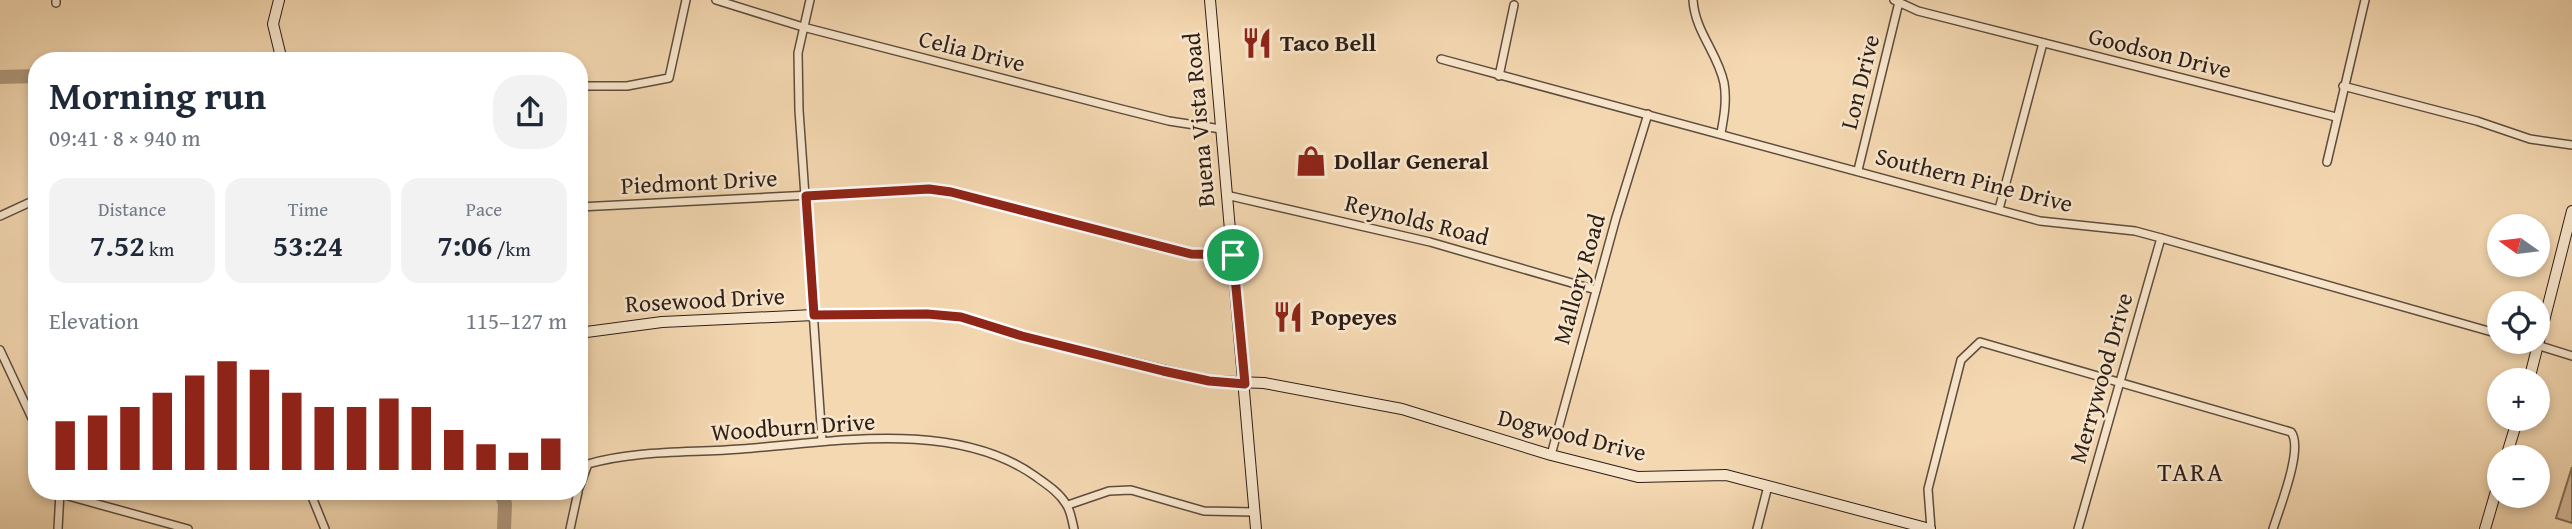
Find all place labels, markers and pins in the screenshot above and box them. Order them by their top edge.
place label: Taco Bell [1280,25,1377,60]
restaurant icon: Taco Bell [1240,26,1274,60]
place label: Dollar General [1334,143,1489,178]
shop icon: Dollar General [1294,144,1328,178]
pin [1203,225,1263,285]
place label: Popeyes [1311,299,1397,334]
restaurant icon: Popeyes [1271,300,1305,334]

